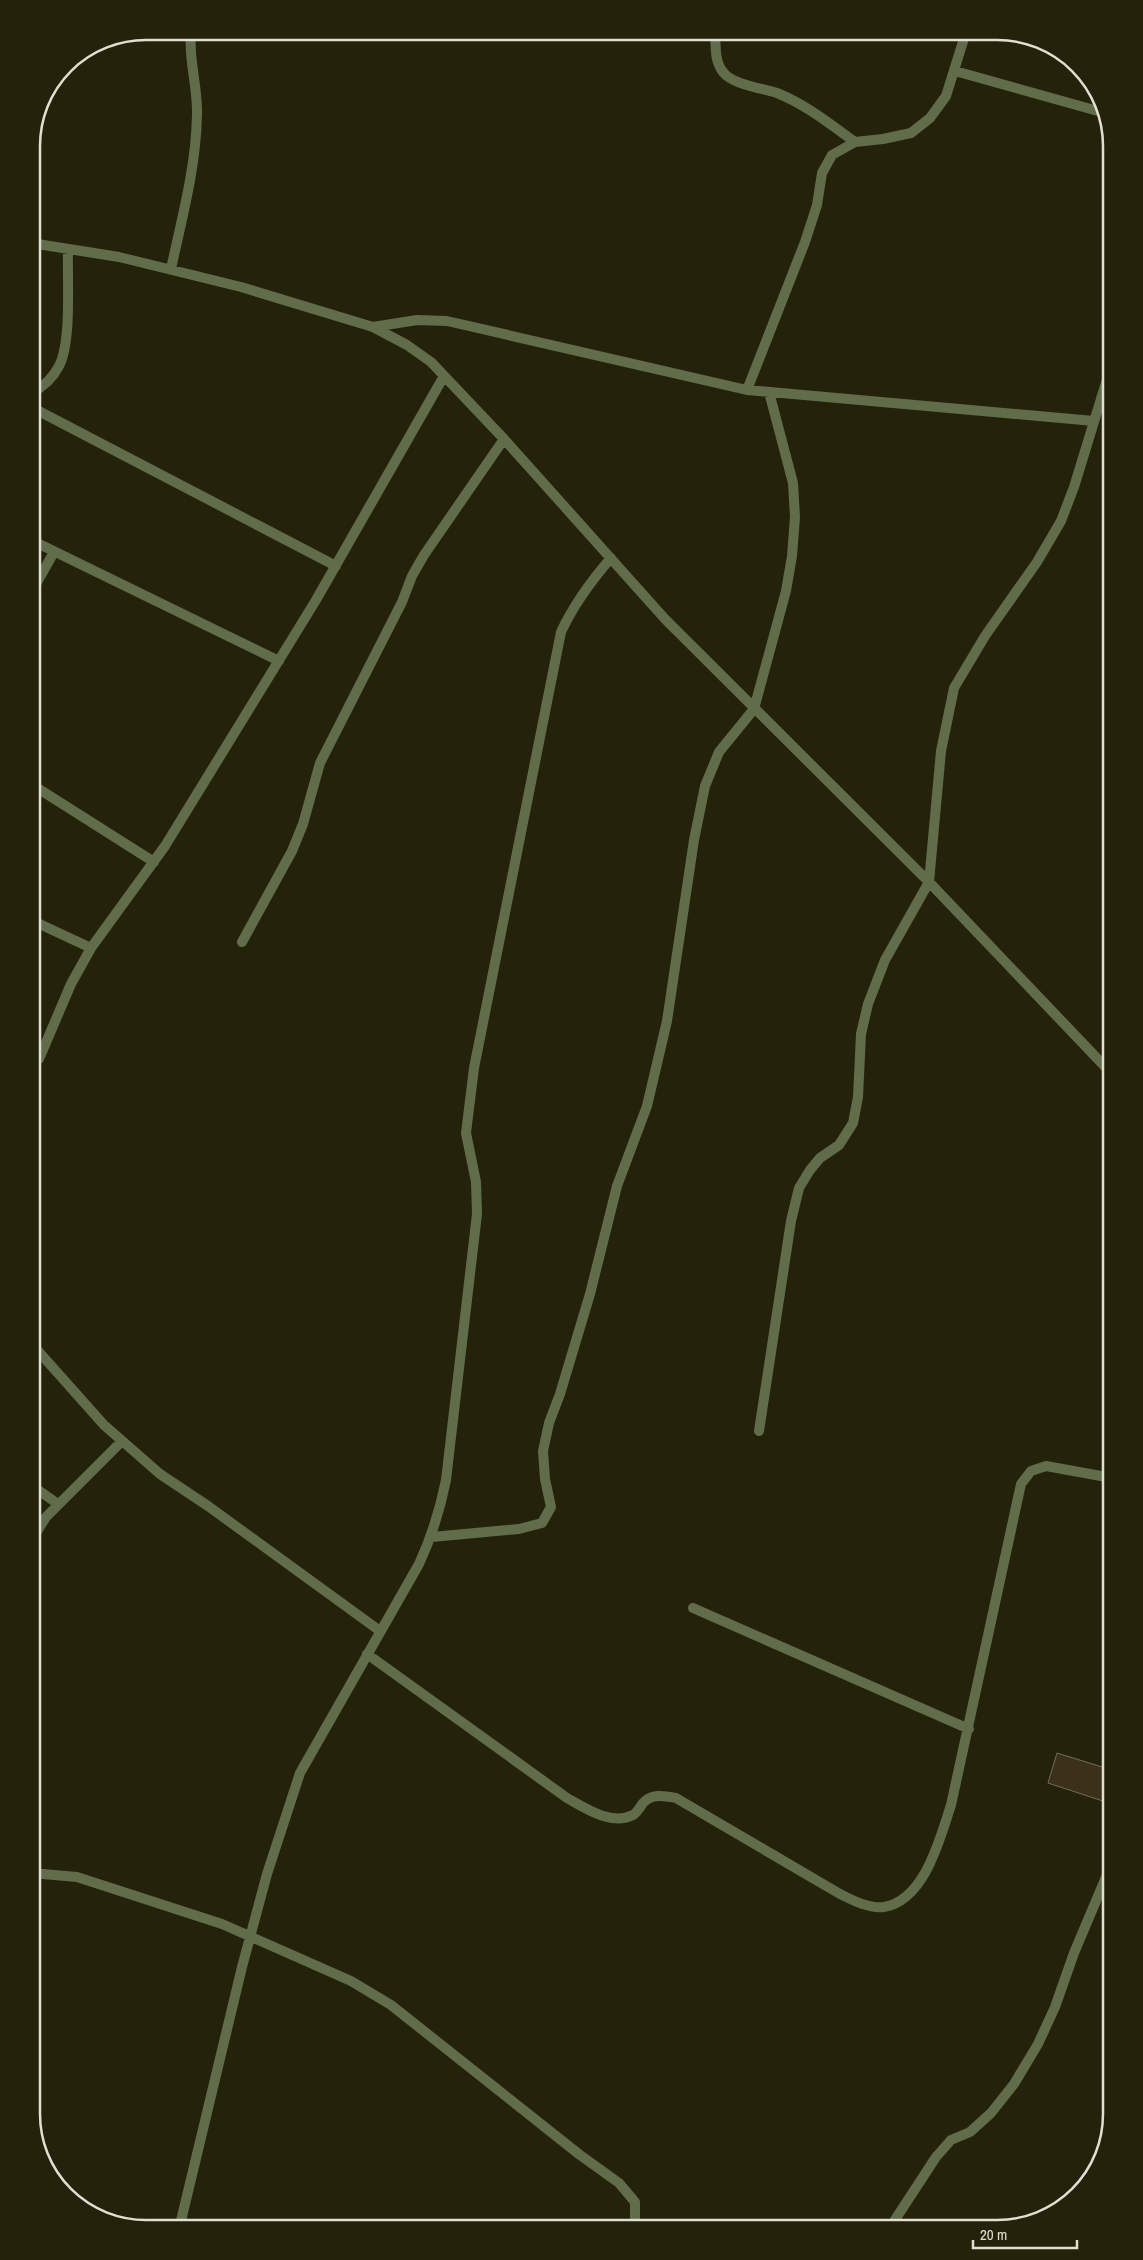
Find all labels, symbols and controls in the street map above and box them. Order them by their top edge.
scale bar [973,2218,1077,2250]
text: 20 m [980,2224,1007,2245]

